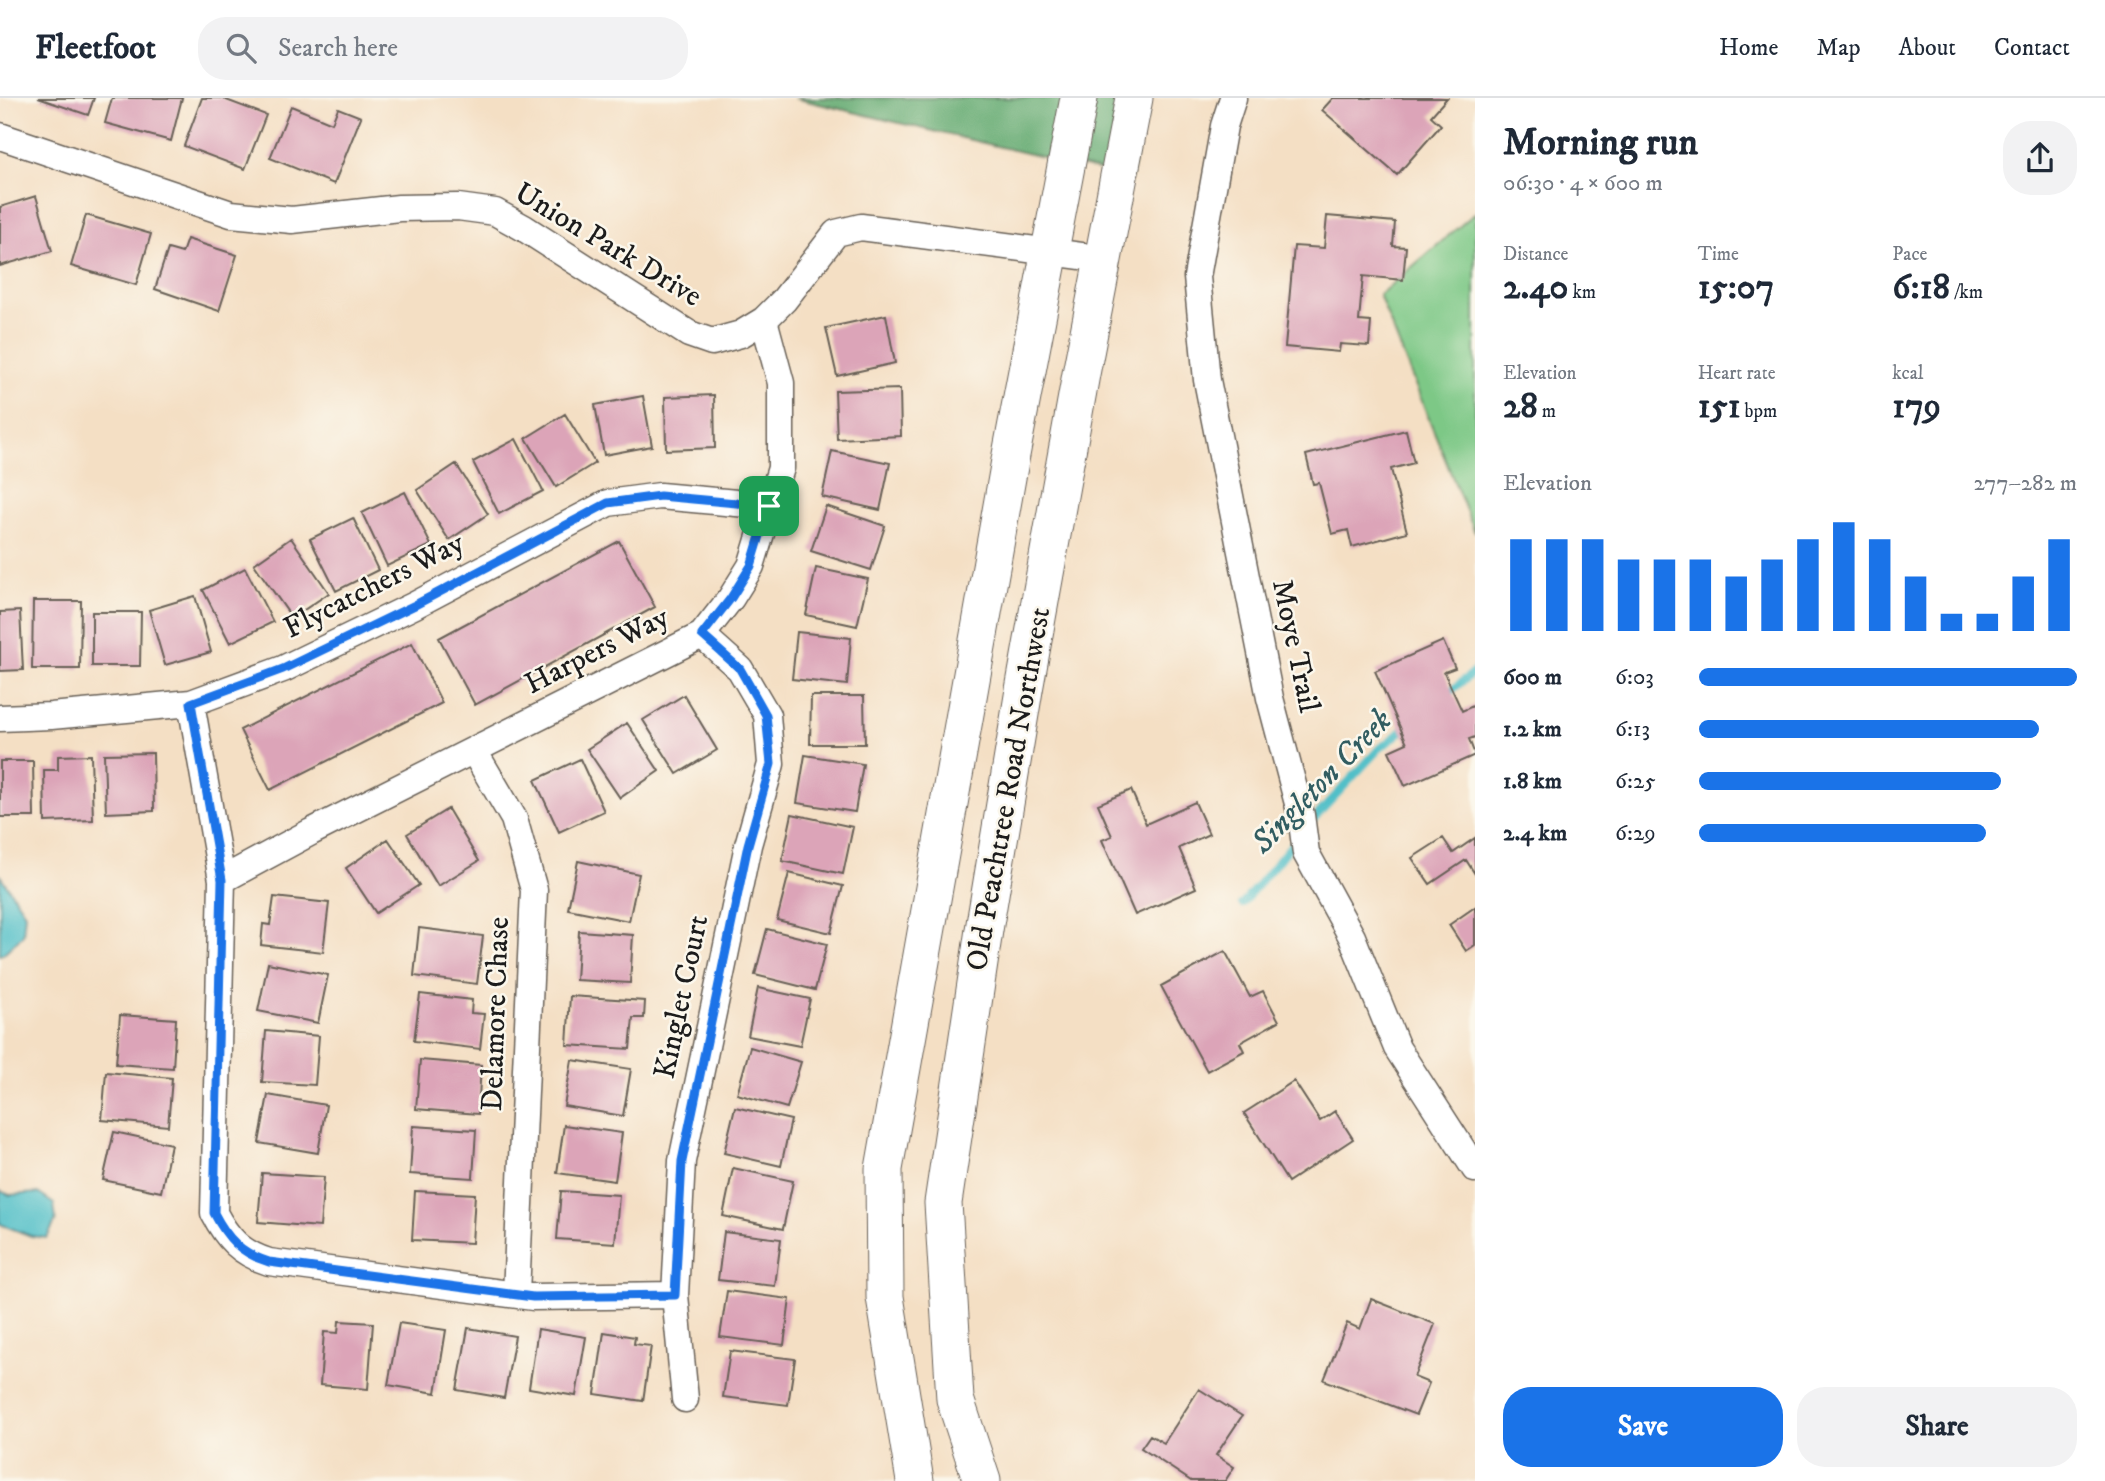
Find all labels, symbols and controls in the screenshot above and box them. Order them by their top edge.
search box [198,17,688,80]
text: Fleetfoot [35,28,156,69]
icon: search [222,29,260,67]
text: Search here [278,32,398,65]
text: Home [1719,33,1778,63]
text: Map [1816,33,1861,63]
text: About [1899,33,1956,63]
text: Contact [1994,33,2070,63]
text: Morning run [1503,119,1698,167]
button: share [2003,121,2077,195]
text: 06:30 · 4 × 600 m [1503,169,1663,198]
street label: Union Park Drive [508,175,708,315]
text: Distance [1503,243,1568,266]
text: Time [1698,243,1739,266]
text: Pace [1892,243,1927,266]
text: 2.40 [1503,266,1568,310]
text: 15:07 [1698,266,1774,310]
text: 6:18 [1892,266,1950,310]
text: km [1568,281,1596,304]
text: /km [1950,281,1983,304]
text: Elevation [1503,362,1577,385]
text: Heart rate [1698,362,1776,385]
text: kcal [1892,362,1924,385]
text: 28 [1503,385,1538,429]
text: 151 [1698,385,1741,429]
text: 179 [1892,385,1941,429]
text: m [1538,400,1556,423]
text: bpm [1741,400,1777,423]
text: Elevation [1503,469,1592,498]
text: 277–282 m [1974,469,2077,498]
pin [739,476,799,536]
icon: arrive [750,487,788,525]
street label: Flycatchers Way [278,524,471,647]
street label: Moye Trail [1263,576,1327,716]
street label: Harpers Way [519,599,676,703]
street label: Old Peachtree Road Northwest [959,604,1059,974]
text: 600 m [1503,663,1562,692]
text: 6:03 [1615,663,1654,692]
water label: Singleton Creek [1242,701,1401,863]
text: 1.2 km [1503,715,1562,744]
text: 6:13 [1615,715,1650,744]
text: 1.8 km [1503,767,1562,796]
text: 6:25 [1615,767,1656,796]
text: 2.4 km [1503,819,1567,848]
text: 6:29 [1615,819,1656,848]
street label: Kinglet Court [647,912,717,1082]
street label: Delamore Chase [474,916,518,1112]
button: Save [1503,1387,1783,1467]
button: Share [1797,1387,2077,1467]

